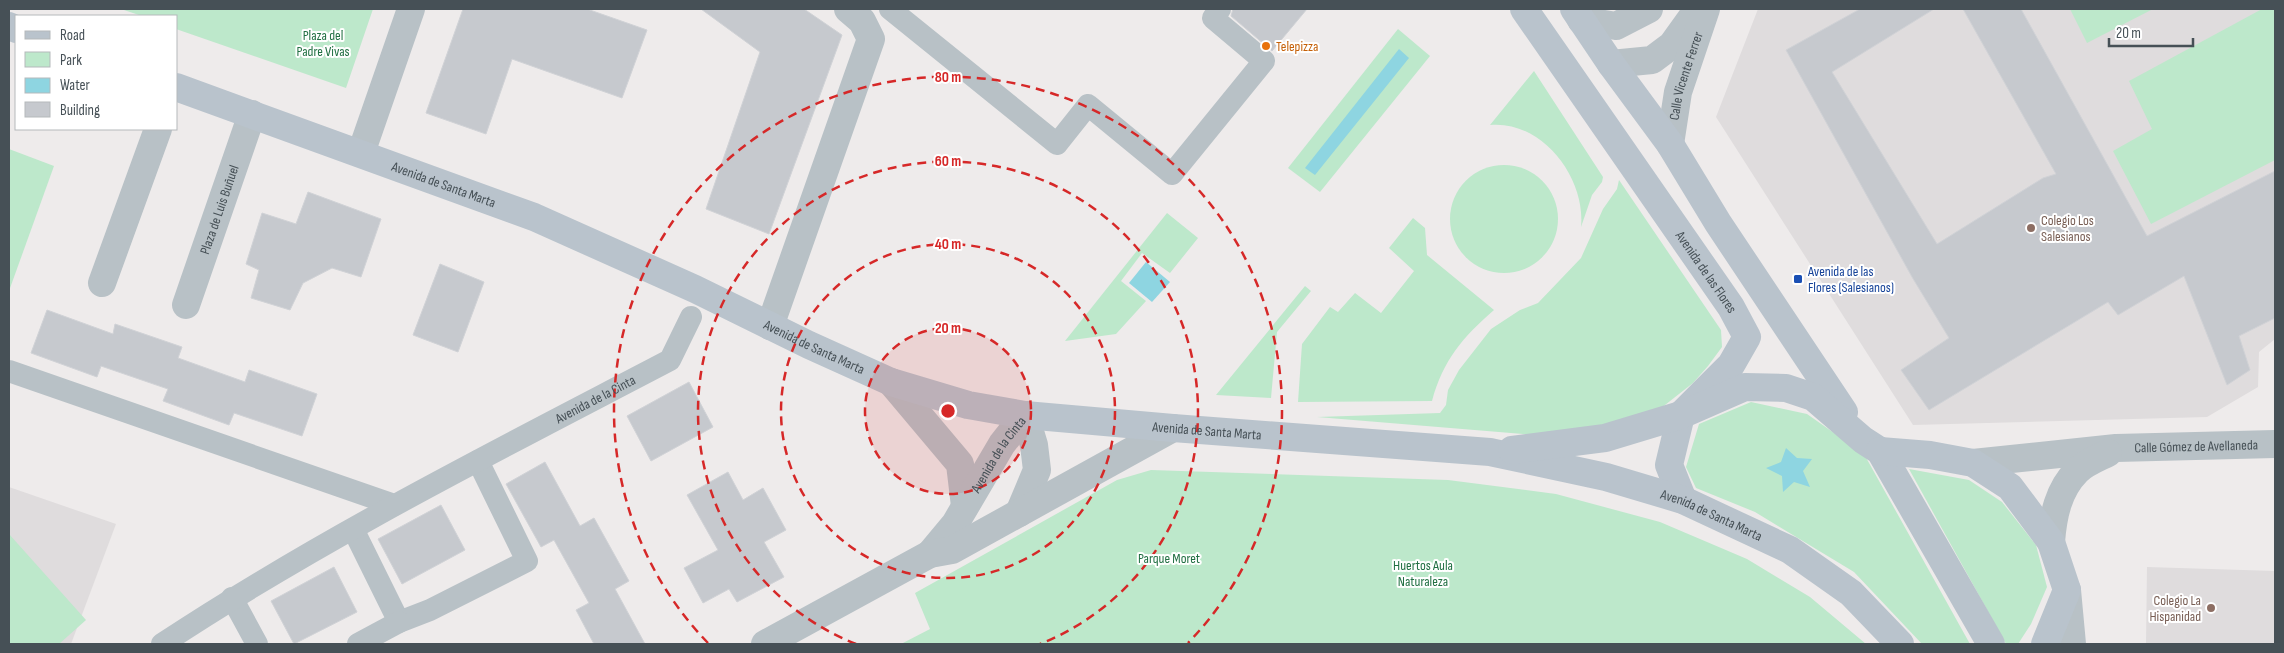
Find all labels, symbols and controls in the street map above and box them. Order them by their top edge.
legend [15,15,178,130]
scale bar [2109,15,2193,47]
text: 20 m [2116,24,2141,43]
text: Road [60,26,85,45]
park label: Plaza del Padre Vivas [296,27,350,60]
street label: Calle Vicente Ferrer [1665,29,1706,121]
place label: Telepizza [1276,38,1318,55]
marker: Telepizza [1260,40,1272,52]
text: Park [60,51,82,70]
text: 80 m [935,68,961,87]
text: Water [60,76,91,95]
text: Building [60,101,100,120]
text: 60 m [935,152,961,171]
street label: Avenida de Santa Marta [389,157,498,211]
street label: Plaza de Luis Buñuel [196,163,242,256]
place label: Colegio Los Salesianos [2041,212,2094,245]
marker: Colegio Los Salesianos [2025,222,2037,234]
street label: Avenida de las Flores [1672,227,1741,316]
text: 40 m [935,235,961,254]
place label: Avenida de las Flores (Salesianos) [1807,263,1894,296]
marker: Avenida de las Flores (Salesianos) [1792,273,1804,285]
street label: Avenida de Santa Marta [760,315,868,378]
text: 20 m [935,319,961,338]
street label: Avenida de la Cinta [551,371,638,427]
centre of rings [939,402,957,420]
street label: Avenida de la Cinta [966,413,1029,496]
street label: Avenida de Santa Marta [1151,418,1262,443]
street label: Calle Gómez de Avellaneda [2134,436,2258,456]
street label: Avenida de Santa Marta [1658,485,1765,544]
park label: Parque Moret [1138,550,1200,567]
park label: Huertos Aula Naturaleza [1393,557,1453,590]
place label: Colegio La Hispanidad [2149,592,2201,625]
marker: Colegio La Hispanidad [2205,602,2217,614]

